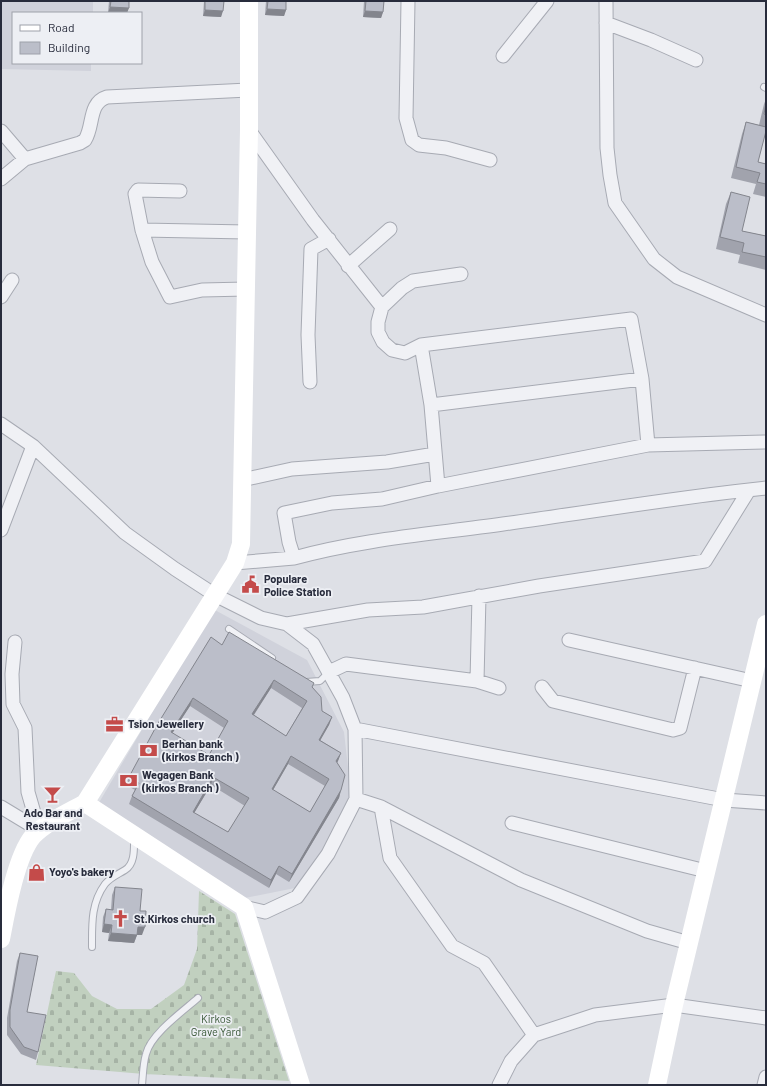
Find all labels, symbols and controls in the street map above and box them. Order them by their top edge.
legend [12,12,142,64]
text: Road [48,20,75,34]
text: Building [48,40,90,54]
place label: Populare Police Station [264,572,331,598]
public building icon: Populare Police Station [241,575,261,595]
office icon: Tsion Jewellery [105,714,125,734]
place label: Tsion Jewellery [128,717,204,730]
place label: Berhan bank (kirkos Branch ) [161,737,239,763]
bank icon: Berhan bank (kirkos Branch ) [139,740,159,760]
place label: Wegagen Bank (kirkos Branch ) [141,768,219,794]
bank icon: Wegagen Bank (kirkos Branch ) [119,771,139,791]
bar icon: Ado Bar and Restaurant [43,785,63,805]
place label: Ado Bar and Restaurant [24,806,82,832]
shop icon: Yoyo's bakery [26,862,46,882]
place label: Yoyo's bakery [49,865,115,878]
church icon: St.Kirkos church [111,909,131,929]
place label: St.Kirkos church [134,912,215,925]
park label: Kirkos Grave Yard [191,1012,241,1038]

